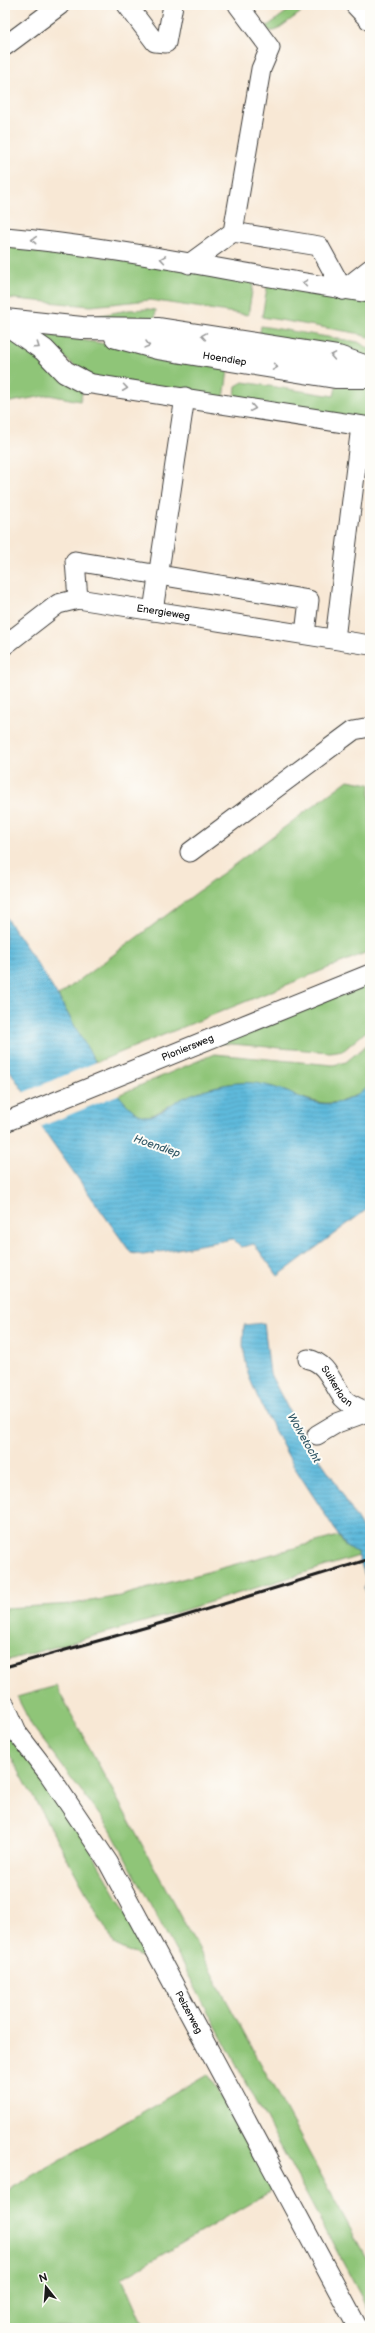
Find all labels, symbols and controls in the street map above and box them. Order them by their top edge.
one-way arrow [31,235,37,244]
one-way arrow [160,255,166,264]
one-way arrow [302,279,308,288]
one-way arrow [201,333,207,341]
one-way arrow [143,340,150,349]
one-way arrow [33,341,40,348]
street label: Hoendiep [202,350,248,369]
one-way arrow [330,353,336,361]
one-way arrow [272,362,278,371]
one-way arrow [122,383,128,392]
one-way arrow [250,403,257,412]
street label: Energieweg [136,602,191,623]
street label: Pioniersweg [160,1032,216,1064]
water label: Hoendiep [132,1132,182,1160]
street label: Suikerlaan [318,1363,355,1410]
water label: Wolvetocht [285,1411,324,1466]
street label: Peizerweg [172,1989,205,2036]
north arrow [26,2267,66,2307]
text: N [37,2270,49,2285]

